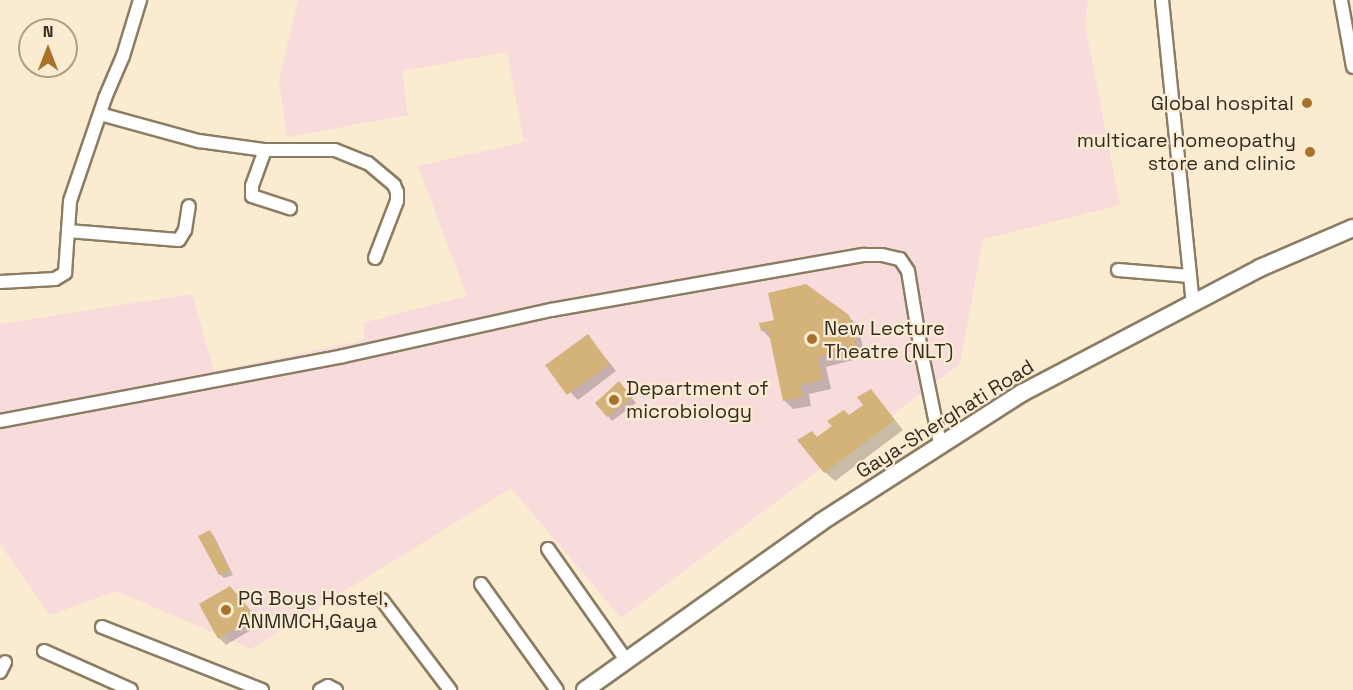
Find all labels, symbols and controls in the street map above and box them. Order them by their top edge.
north arrow [18,18,78,78]
text: N [43,21,53,42]
place label: Global hospital [1151,91,1294,115]
marker: Global hospital [1298,94,1316,112]
place label: multicare homeopathy store and clinic [1077,128,1296,175]
marker: multicare homeopathy store and clinic [1301,143,1319,161]
place label: New Lecture Theatre (NLT) [824,316,953,363]
marker: New Lecture Theatre (NLT) [805,332,819,346]
street label: Gaya-Sherghati Road [852,355,1038,483]
place label: Department of microbiology [626,376,768,423]
marker: Department of microbiology [607,393,621,407]
place label: PG Boys Hostel, ANMMCH,Gaya [238,586,388,633]
marker: PG Boys Hostel, ANMMCH,Gaya [219,603,233,617]

